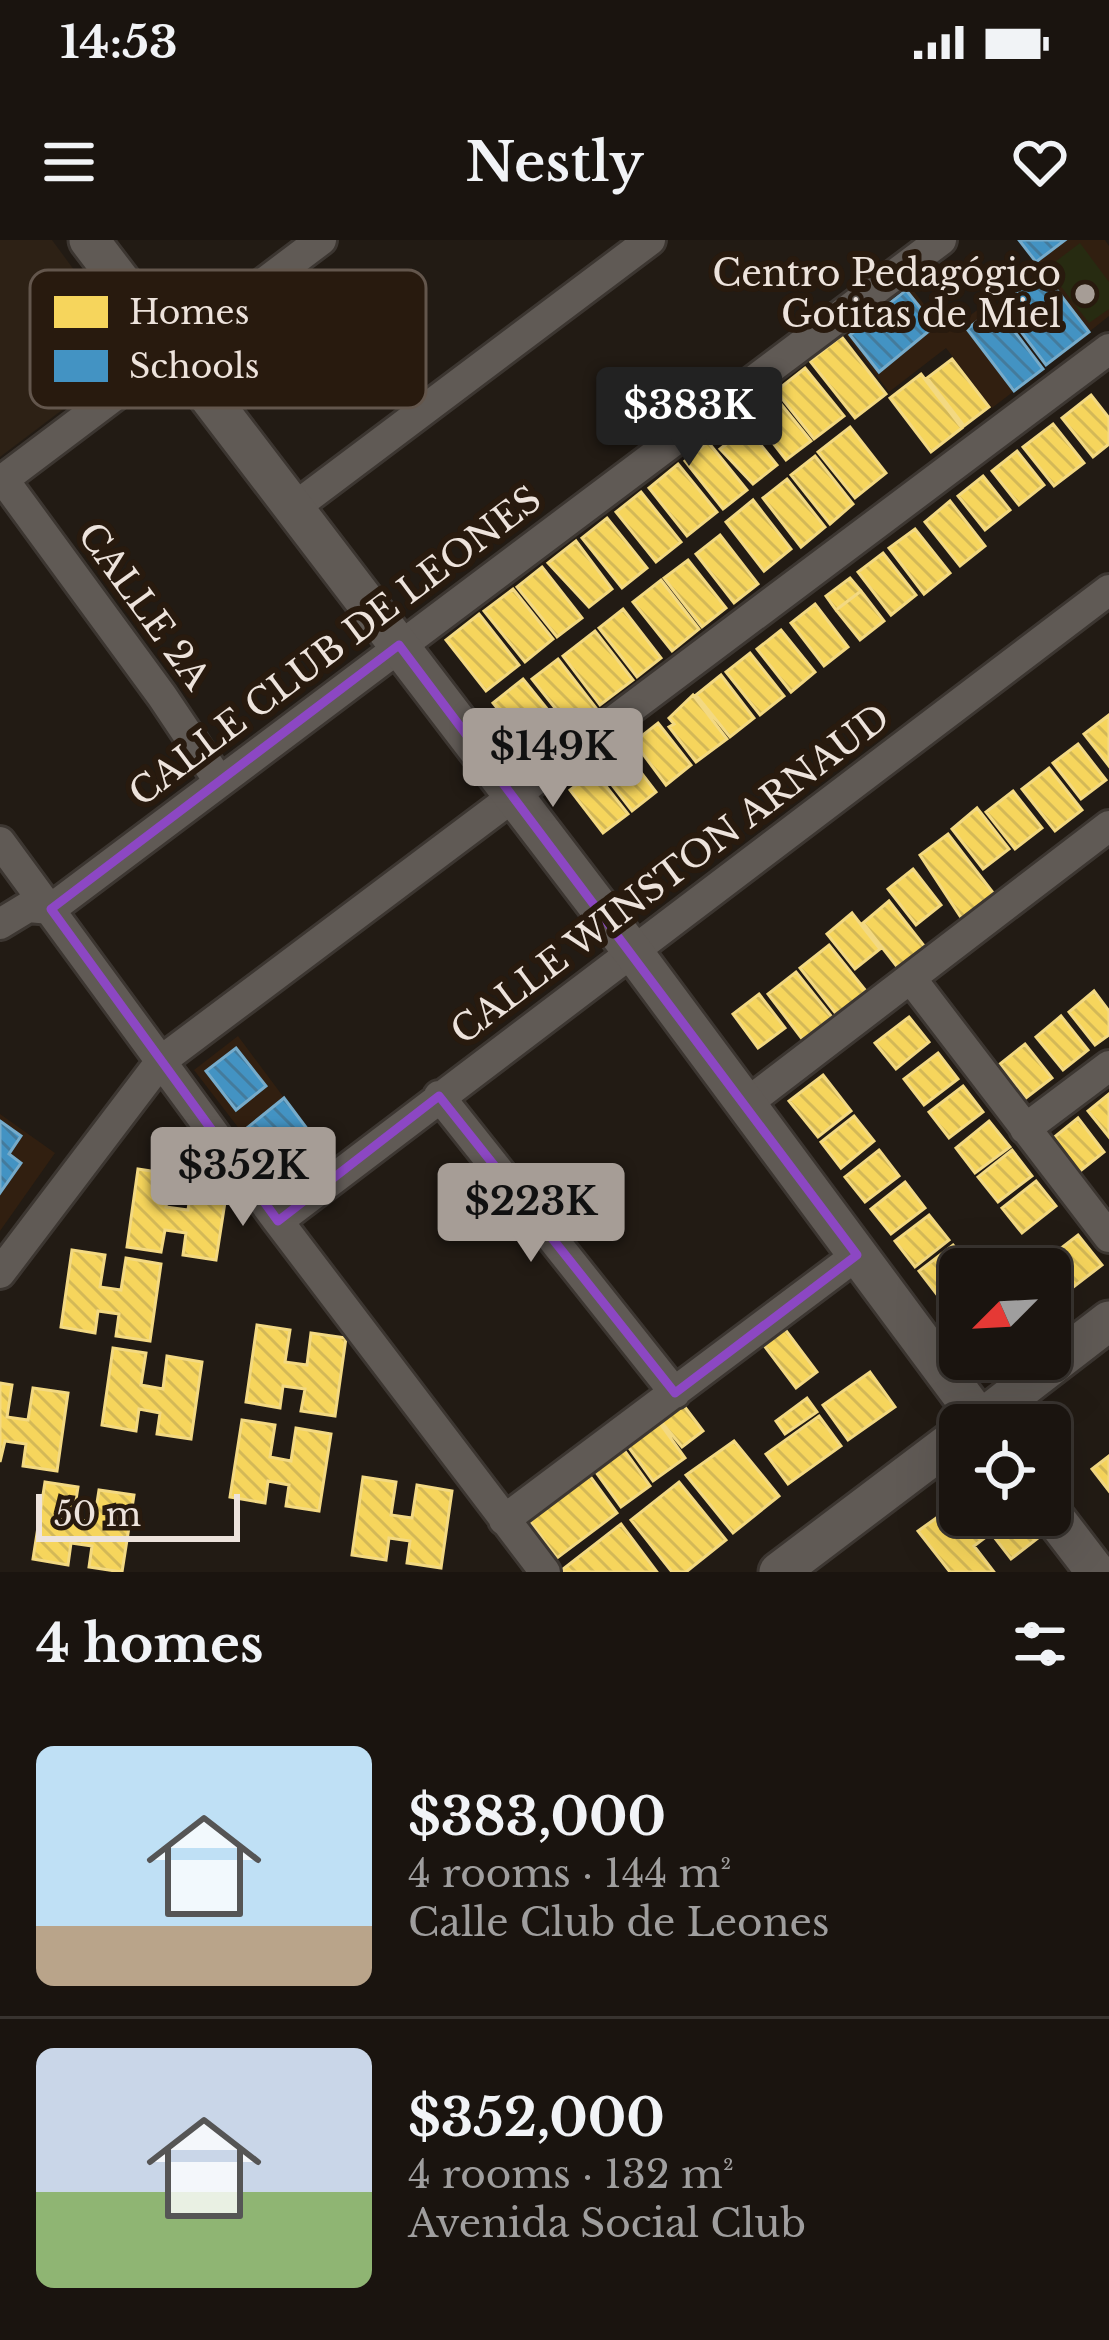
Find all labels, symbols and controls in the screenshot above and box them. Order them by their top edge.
text: 14:53 [60,14,178,70]
icon: menu [36,129,102,195]
text: Nestly [465,129,644,196]
icon: heart [1007,129,1073,195]
place label: Centro Pedagógico Gotitas de Miel [712,251,1061,337]
legend [30,270,426,408]
marker: Centro Pedagógico Gotitas de Miel [1072,281,1098,307]
text: Homes [129,292,250,333]
text: Schools [129,346,260,387]
pin: $383K [605,367,773,469]
text: $383K [623,381,755,430]
street label: CALLE CLUB DE LEONES [120,476,550,816]
street label: CALLE 2A [68,514,220,699]
street label: CALLE WINSTON ARNAUD [442,694,898,1054]
pin: $149K [469,708,637,810]
text: $149K [490,722,616,771]
pin: $352K [159,1127,327,1229]
text: $352K [178,1141,308,1190]
pin: $223K [447,1163,615,1265]
text: $223K [465,1177,597,1226]
north arrow [939,1248,1071,1380]
map controls [939,1248,1071,1536]
button: locate [939,1404,1071,1536]
scale bar [36,1488,240,1541]
text: 50 m [54,1494,141,1535]
icon: filters [1007,1611,1073,1677]
text: 4 homes [36,1613,264,1676]
text: $383,000 [408,1786,666,1849]
icon: home [132,1794,276,1938]
text: 4 rooms · 144 m² [408,1849,731,1898]
text: Calle Club de Leones [408,1898,830,1947]
text: $352,000 [408,2087,665,2150]
icon: home [132,2096,276,2240]
text: 4 rooms · 132 m² [408,2150,734,2199]
text: Avenida Social Club [408,2199,806,2248]

